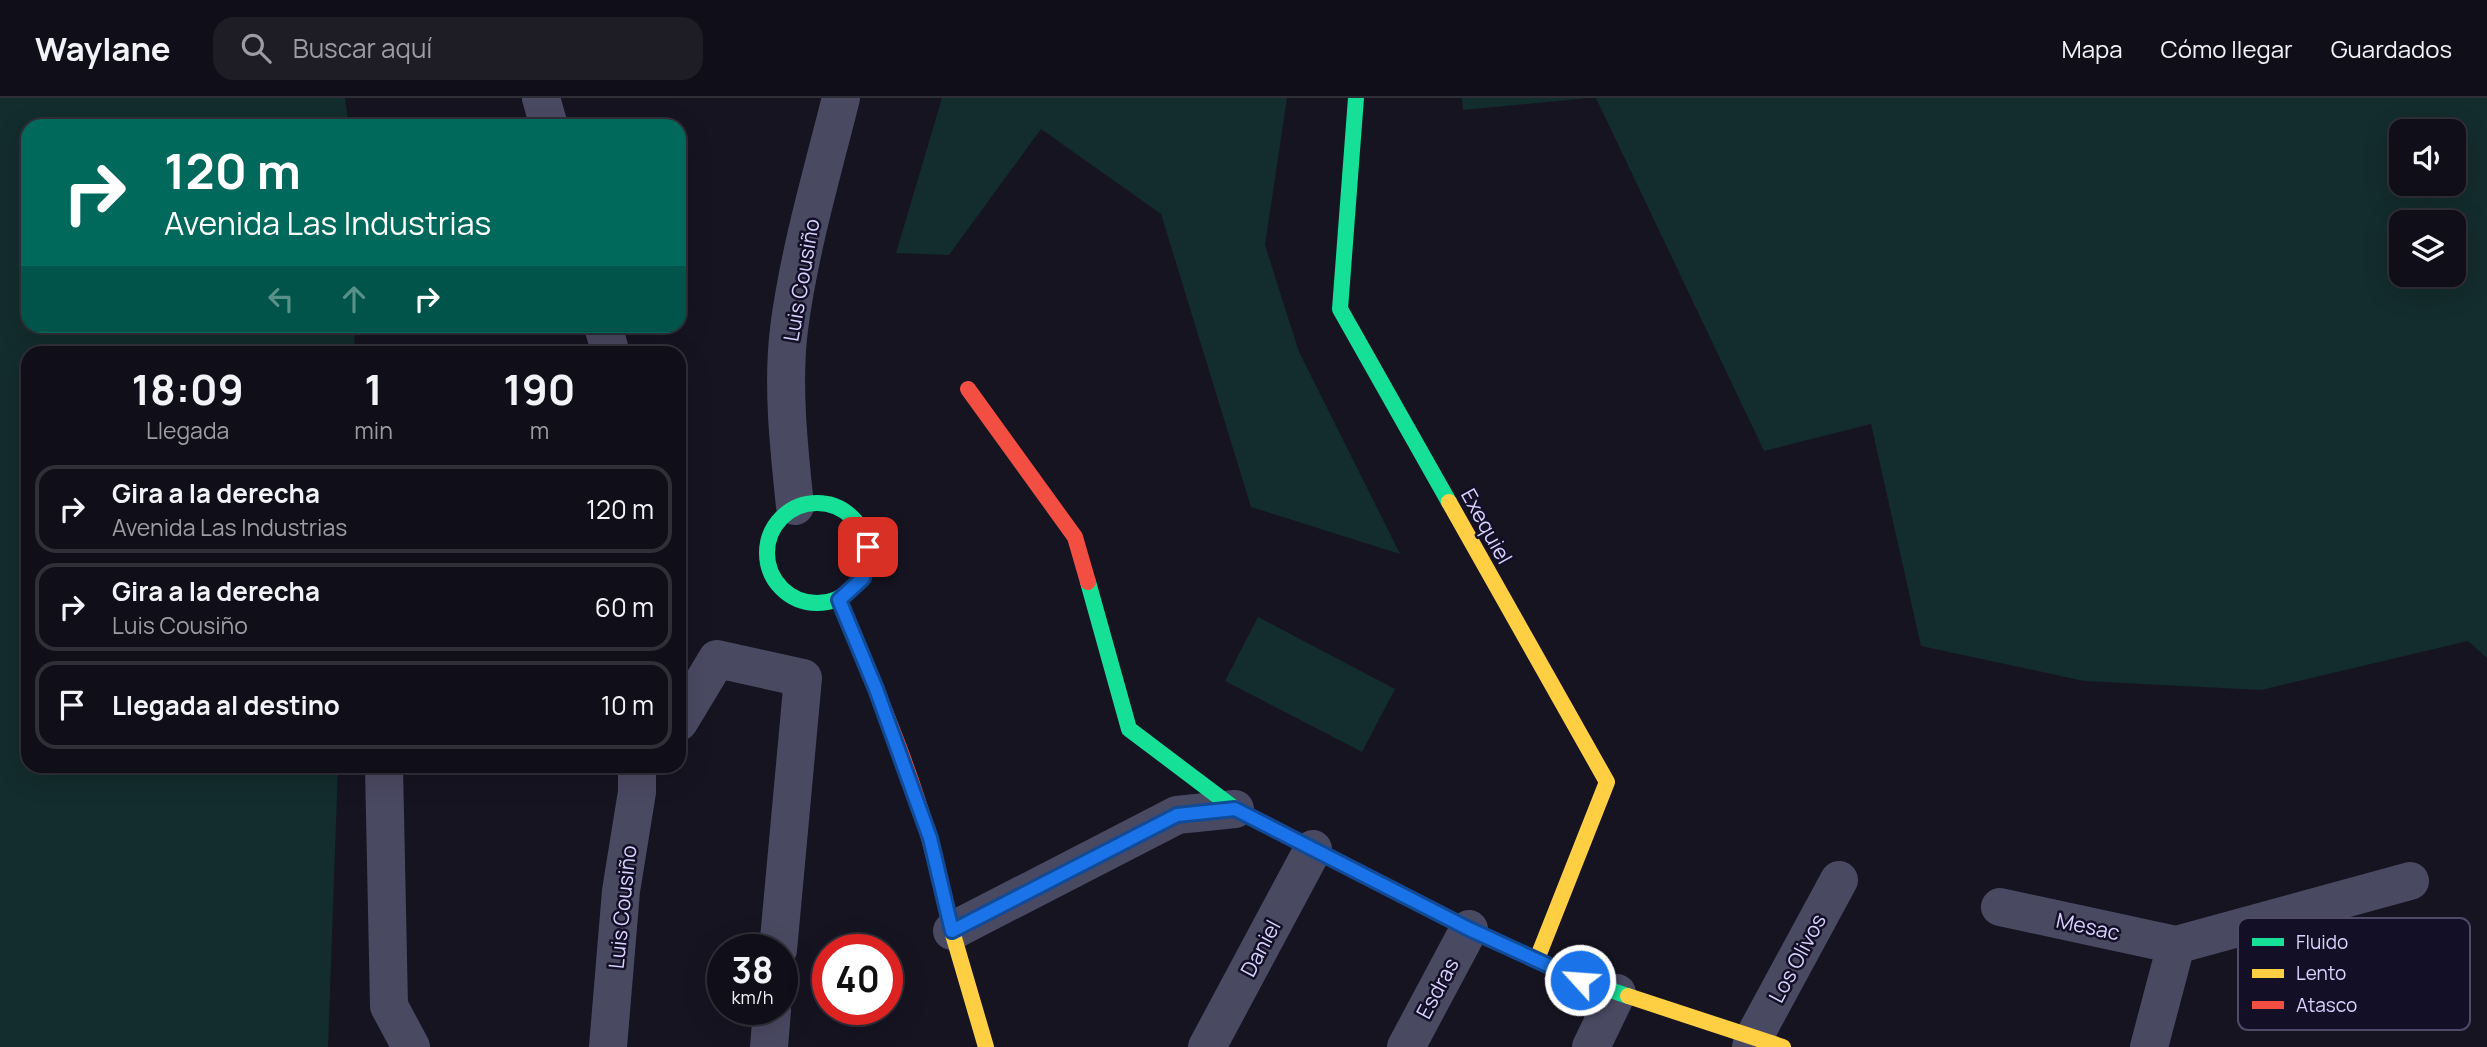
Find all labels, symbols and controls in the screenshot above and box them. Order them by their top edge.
search box [213,17,703,80]
text: Waylane [35,26,171,71]
icon: search [237,29,275,67]
text: Buscar aquí [293,30,432,66]
text: Mapa [2062,32,2123,65]
text: Cómo llegar [2161,32,2293,65]
text: Guardados [2331,32,2452,65]
map controls [2389,119,2466,287]
button: sound [2389,119,2466,196]
text: 120 m [164,137,301,204]
icon: right [49,147,140,238]
text: Avenida Las Industrias [164,201,491,245]
button: layers [2389,210,2466,287]
street label: Luis Cousiño [776,216,826,344]
icon: left [262,280,300,318]
icon: ahead [335,280,373,318]
icon: right [408,280,446,318]
text: 18:09 [132,360,244,418]
text: 1 [364,360,383,418]
text: 190 [503,360,575,418]
text: Llegada [146,414,229,446]
text: min [354,414,393,446]
text: m [530,414,549,446]
text: Gira a la derecha [112,475,320,511]
street label: Exequiel [1455,483,1519,569]
icon: right [53,490,91,528]
text: 120 m [586,491,654,527]
text: Avenida Las Industrias [112,511,347,543]
pin [838,517,898,577]
icon: arrive [849,528,887,566]
text: Gira a la derecha [112,573,320,609]
icon: right [53,588,91,626]
text: 60 m [595,589,654,625]
text: Luis Cousiño [112,609,248,641]
icon: arrive [53,686,91,724]
text: Llegada al destino [112,687,340,723]
text: 10 m [601,687,654,723]
street label: Luis Cousiño [602,844,642,970]
street label: Mesac [2054,906,2122,946]
street label: Los Olivos [1762,909,1832,1007]
street label: Daniel [1233,915,1287,981]
legend [2238,918,2470,1030]
text: Fluido [2296,929,2348,955]
speed limit sign: 40 [812,934,903,1025]
position arrow [1543,943,1617,1017]
text: 38 [732,946,773,994]
street label: Esdras [1409,953,1465,1023]
text: Lento [2296,960,2346,986]
text: km/h [732,985,773,1009]
text: Atasco [2296,992,2357,1018]

